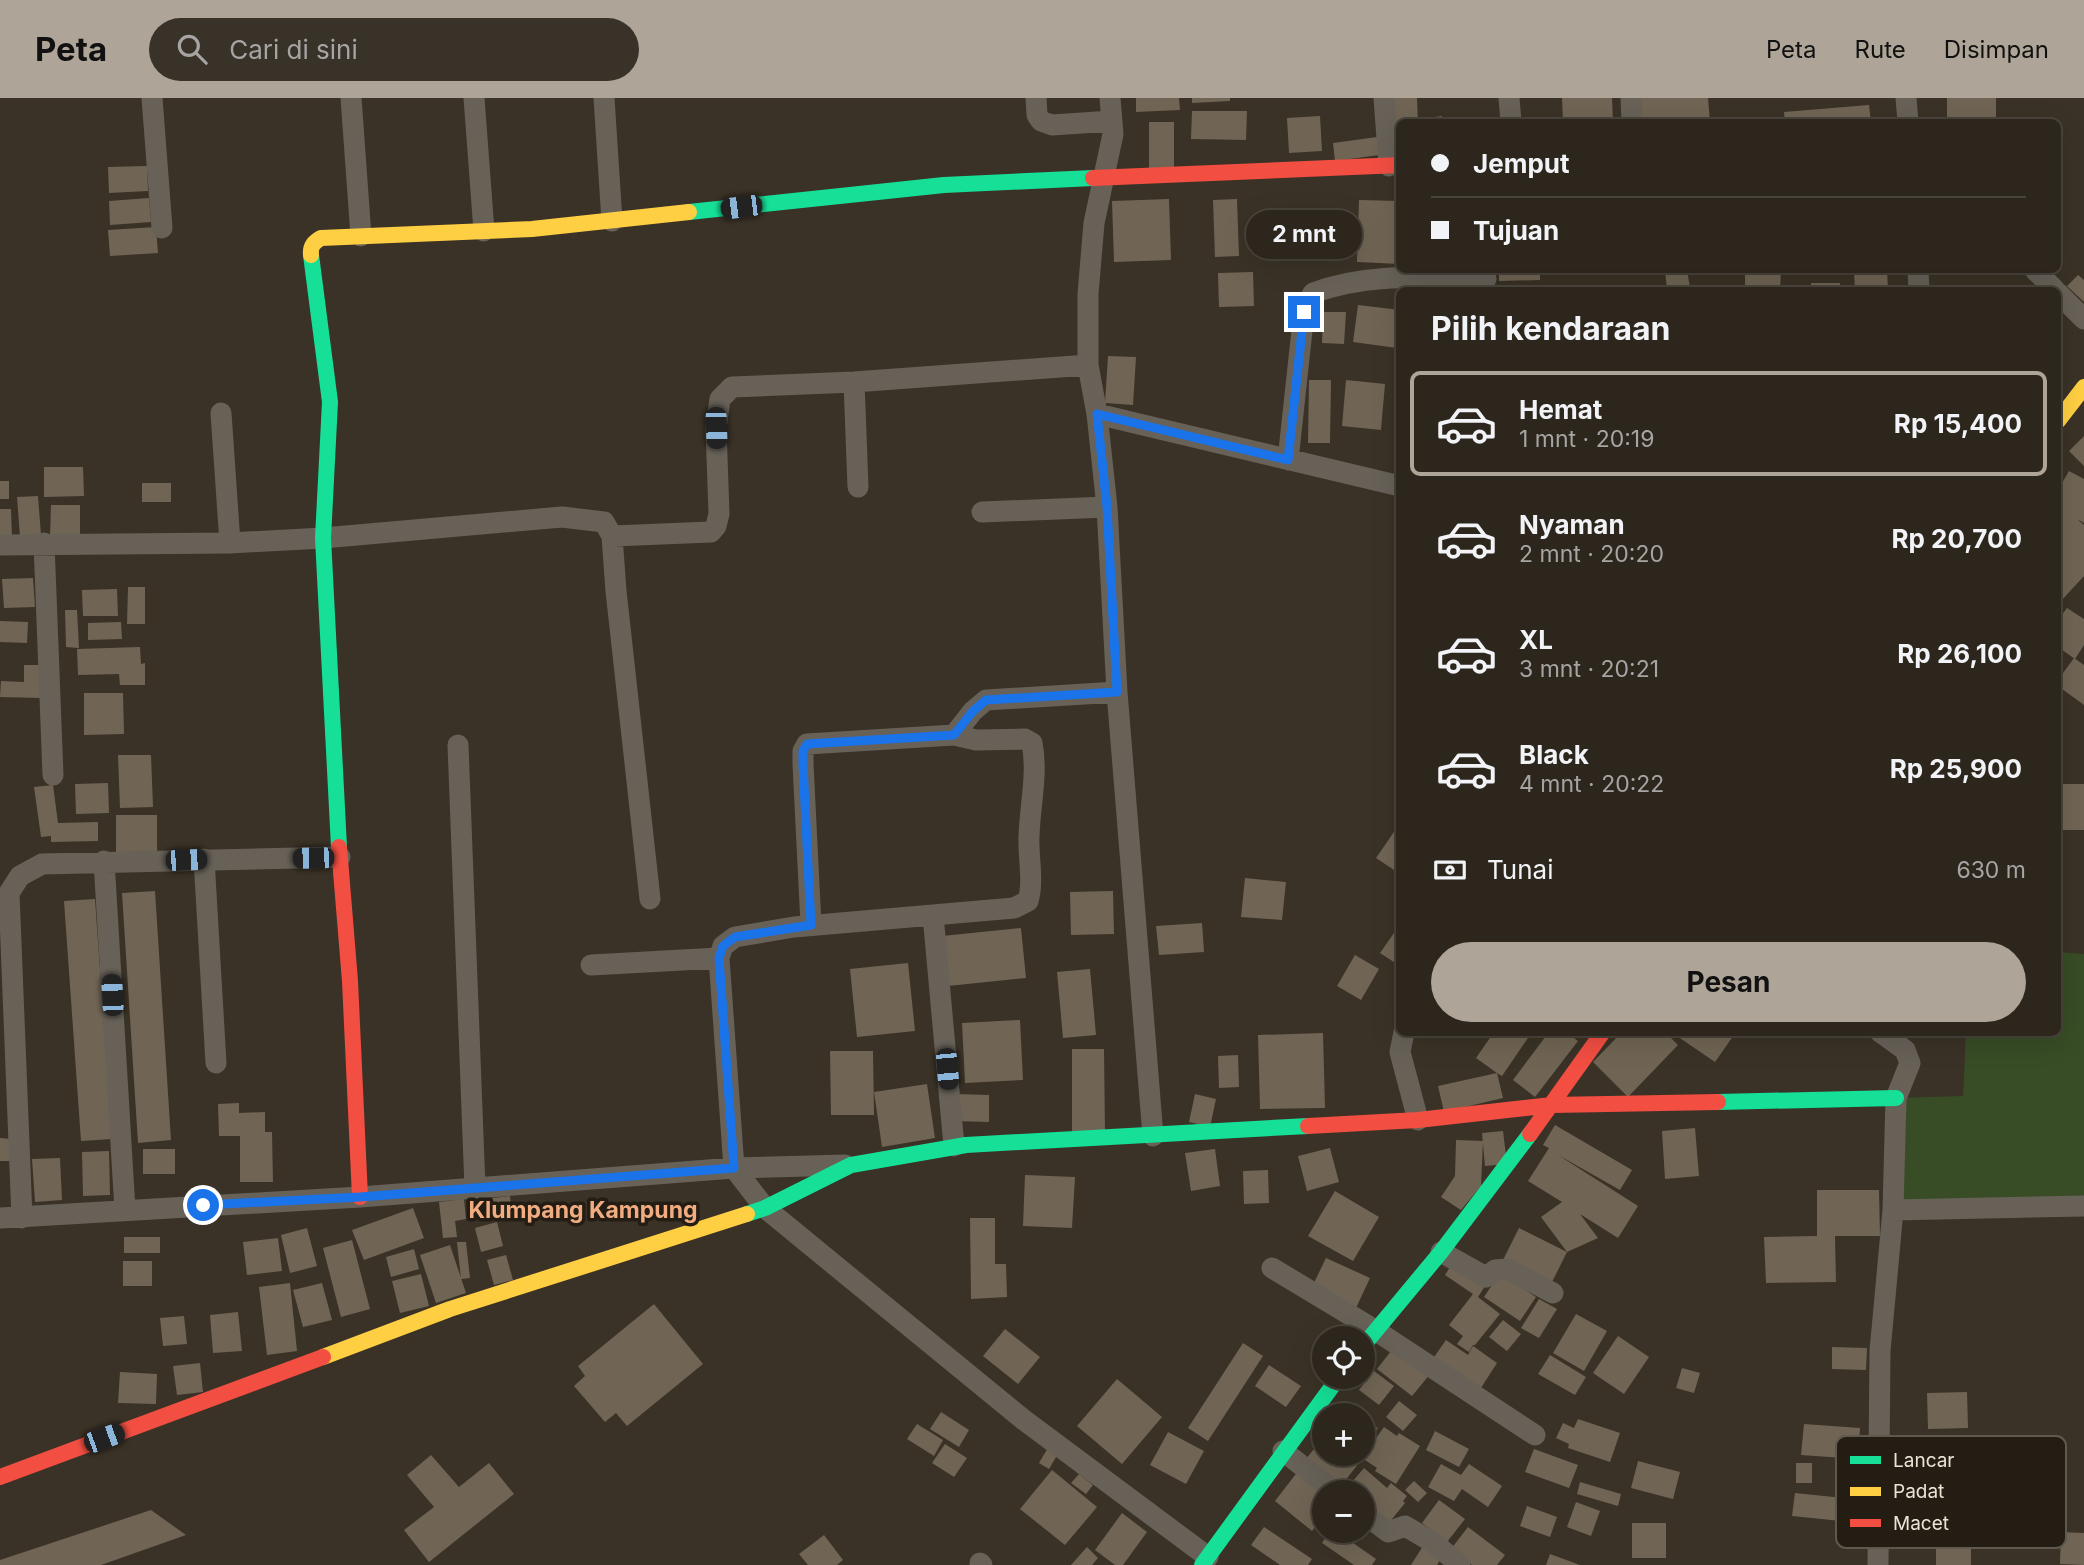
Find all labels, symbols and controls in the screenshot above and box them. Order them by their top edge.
search box [149,18,639,81]
text: Peta [35,29,107,69]
icon: search [173,30,211,68]
text: Cari di sini [229,34,358,65]
text: Peta [1766,35,1817,64]
text: Rute [1855,35,1906,64]
text: Disimpan [1944,35,2049,64]
text: Jemput [1473,148,1570,179]
car [719,194,764,220]
callout: 2 mnt [1246,211,1362,260]
text: Tujuan [1473,215,1559,246]
text: 2 mnt [1272,220,1336,248]
route end [1288,296,1320,328]
text: Pilih kendaraan [1431,309,1671,348]
icon: car [1435,392,1498,455]
text: Hemat [1519,394,1602,425]
car [705,407,728,449]
text: Rp 15,400 [1894,408,2022,439]
text: 1 mnt · 20:19 [1519,425,1654,453]
icon: car [1435,507,1498,570]
text: Nyaman [1519,509,1625,540]
text: Rp 20,700 [1891,523,2022,554]
text: 2 mnt · 20:20 [1519,540,1664,568]
icon: car [1435,622,1498,685]
text: XL [1519,624,1553,655]
text: Rp 26,100 [1897,638,2022,669]
text: 3 mnt · 20:21 [1519,655,1659,683]
icon: car [1435,737,1498,800]
text: Black [1519,739,1589,770]
text: Rp 25,900 [1890,753,2022,784]
text: 4 mnt · 20:22 [1519,770,1664,798]
car [292,847,335,869]
car [165,849,208,871]
icon: cash [1431,851,1469,889]
text: Tunai [1487,854,1554,885]
text: 630 m [1956,856,2026,884]
button: Pesan [1431,942,2026,1022]
car [101,973,124,1017]
car [935,1047,960,1091]
route start [187,1189,219,1221]
district label: Klumpang Kampung [468,1196,698,1224]
map controls [1312,1326,1375,1543]
button: locate [1312,1326,1375,1389]
button: + [1312,1403,1375,1466]
car [81,1421,128,1455]
legend [1836,1436,2066,1548]
text: Lancar [1893,1449,1955,1472]
button: − [1312,1480,1375,1543]
text: Padat [1893,1480,1944,1503]
text: Macet [1893,1512,1949,1535]

